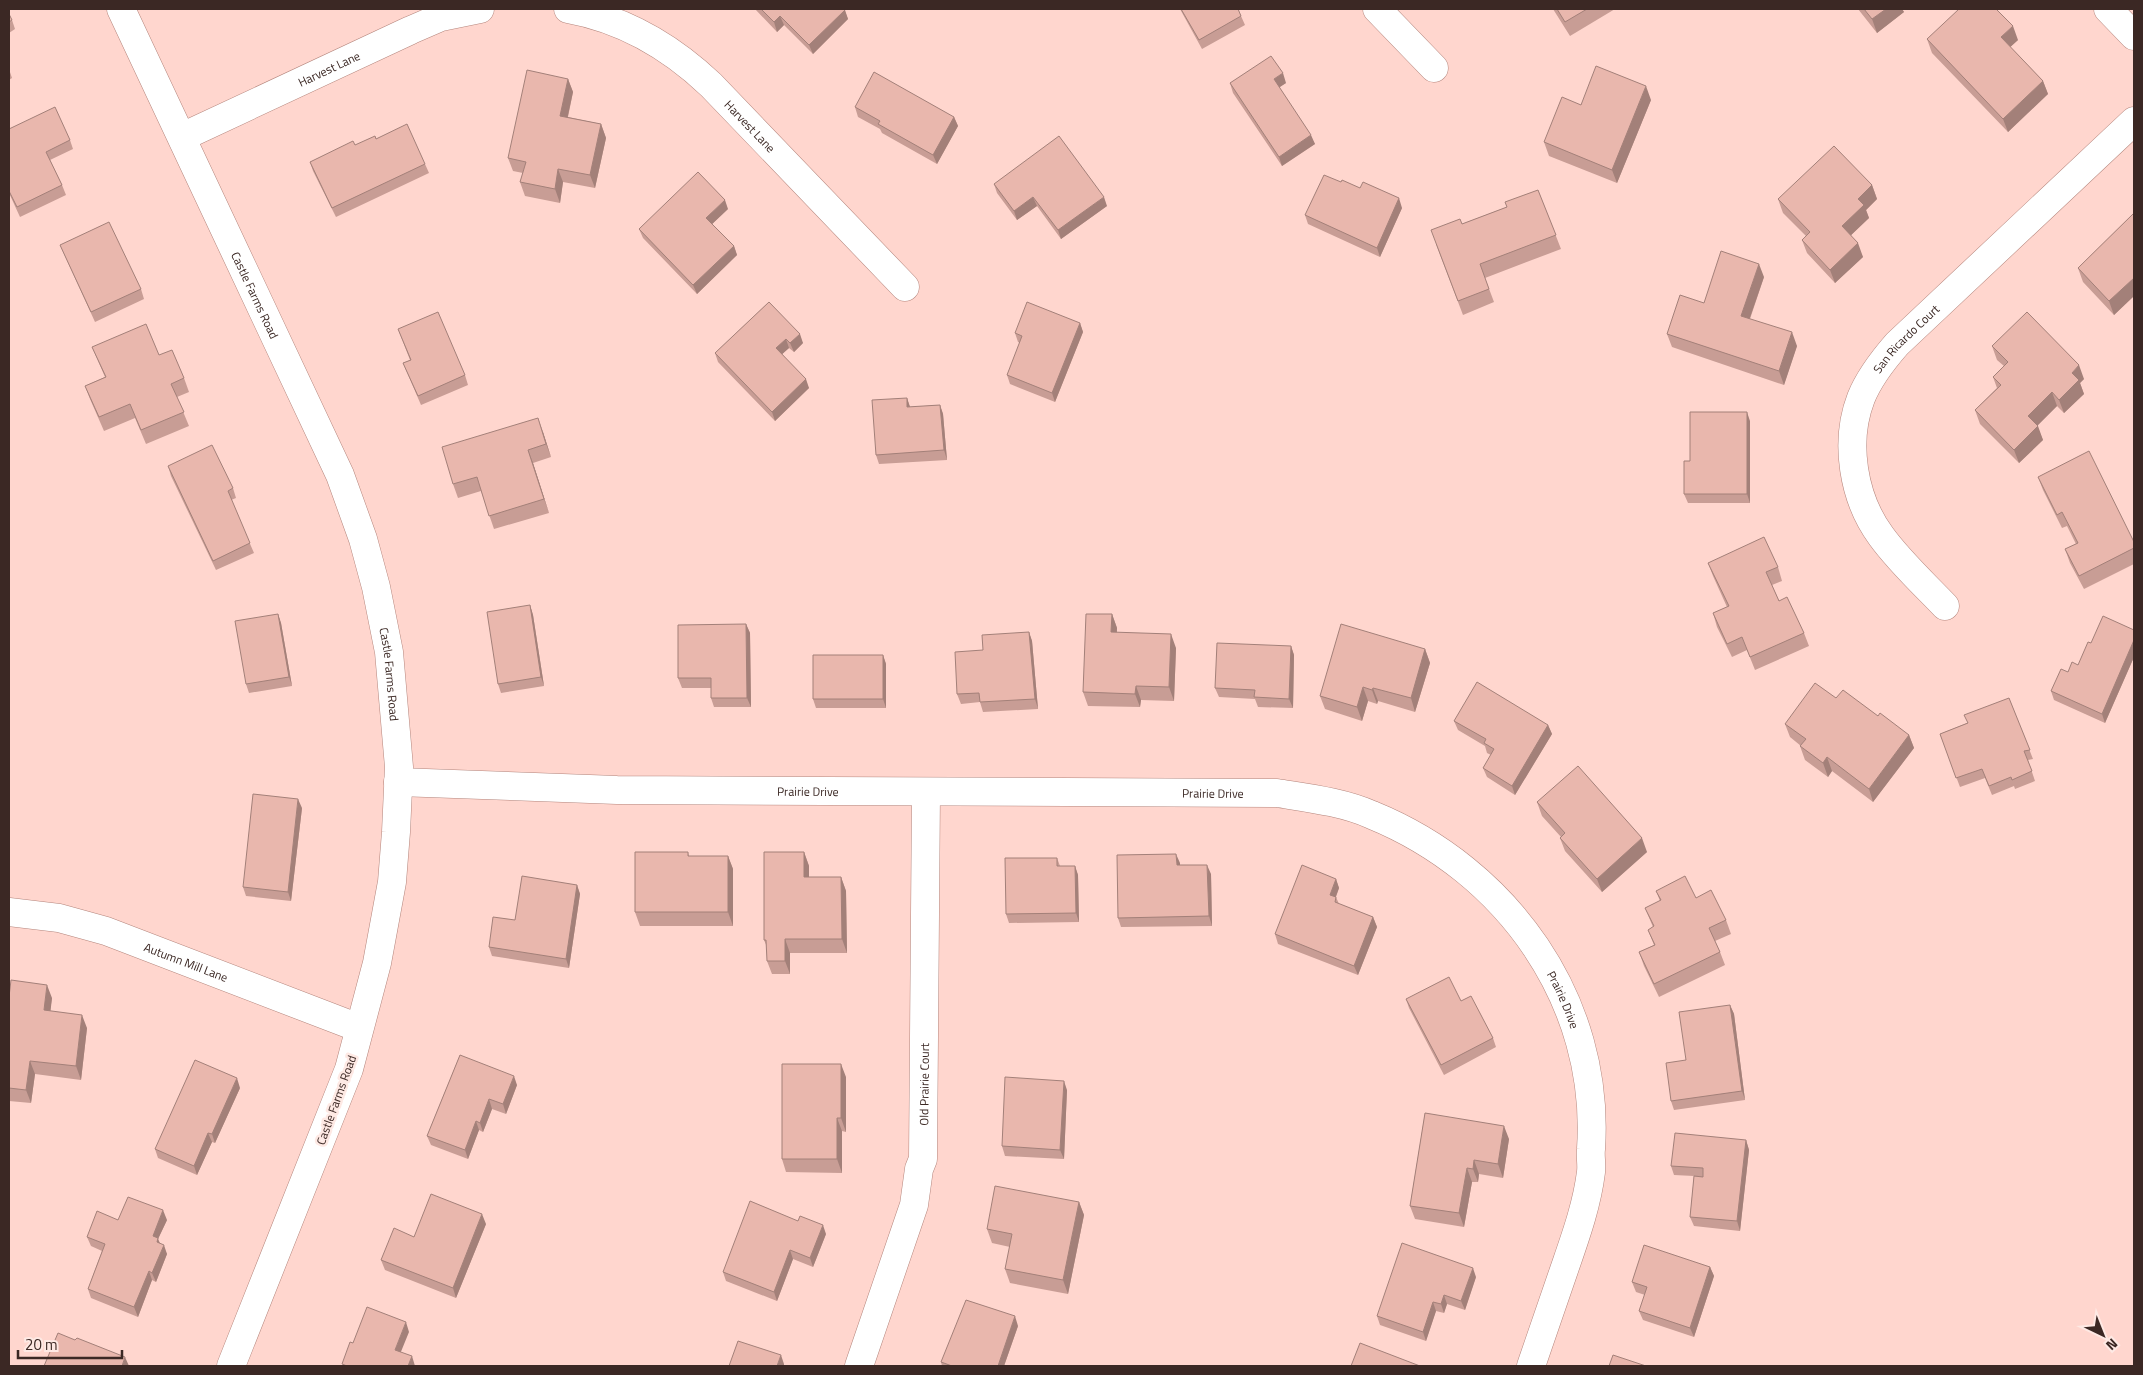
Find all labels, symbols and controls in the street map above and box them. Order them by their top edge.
street label: Harvest Lane [295,46,363,91]
street label: Harvest Lane [720,95,780,157]
street label: Castle Farms Road [227,248,284,342]
street label: San Ricardo Court [1868,299,1944,377]
street label: Castle Farms Road [375,626,404,722]
street label: Prairie Drive [777,781,839,801]
street label: Prairie Drive [1182,783,1244,802]
street label: Autumn Mill Lane [141,937,231,986]
street label: Prairie Drive [1543,967,1585,1031]
street label: Old Prairie Court [914,1042,933,1126]
street label: Castle Farms Road [311,1053,361,1147]
north arrow [2078,1310,2128,1360]
scale bar [18,1328,121,1360]
text: 20 m [25,1333,58,1356]
text: N [2101,1334,2123,1356]

